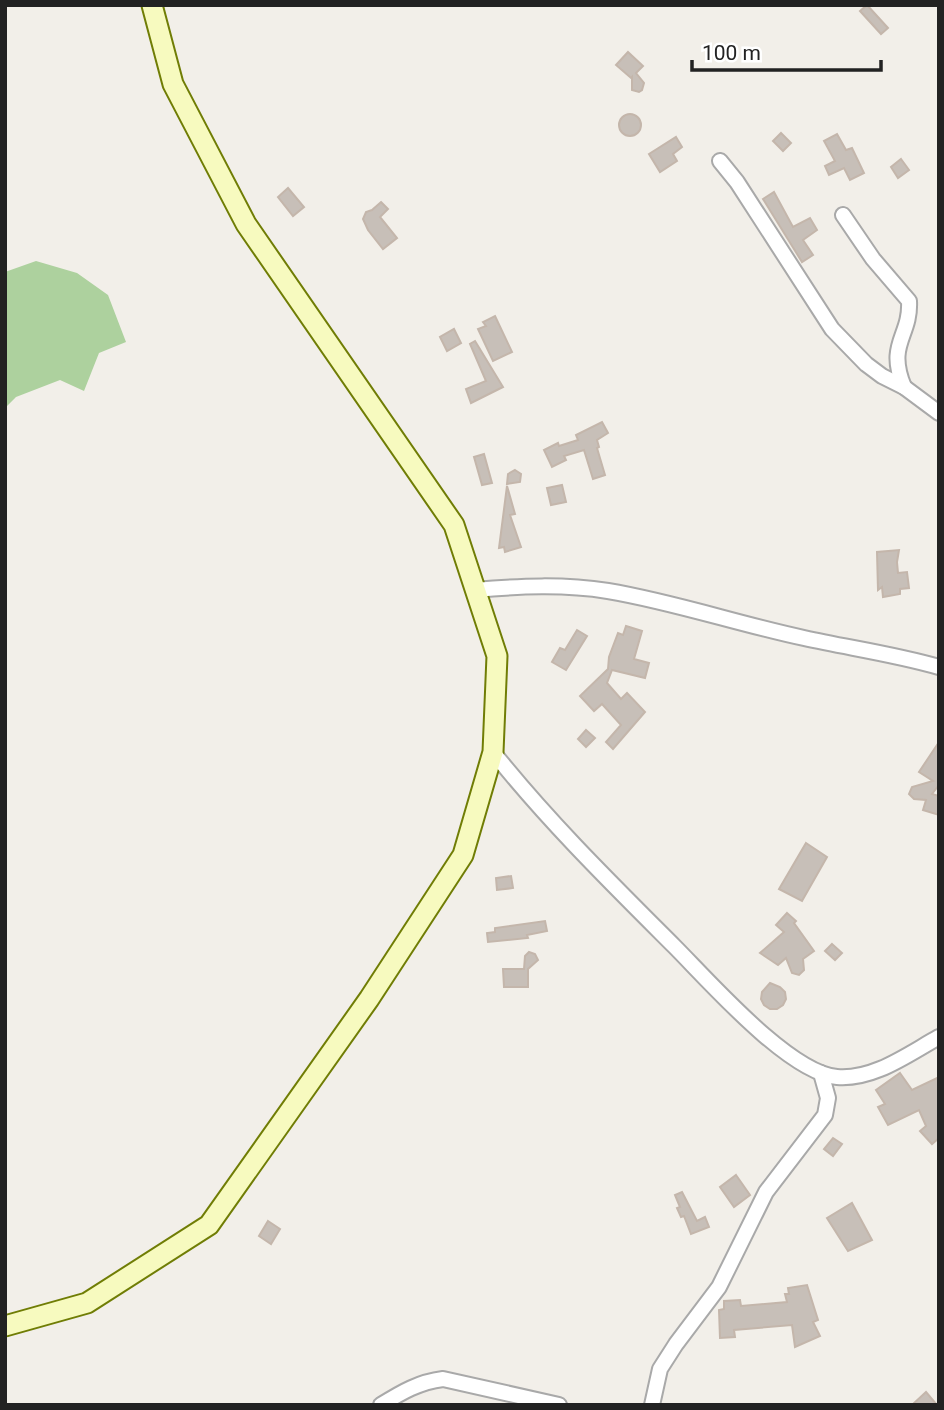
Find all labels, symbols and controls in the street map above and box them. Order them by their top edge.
scale bar [692,28,881,72]
text: 100 m [702,41,761,65]

